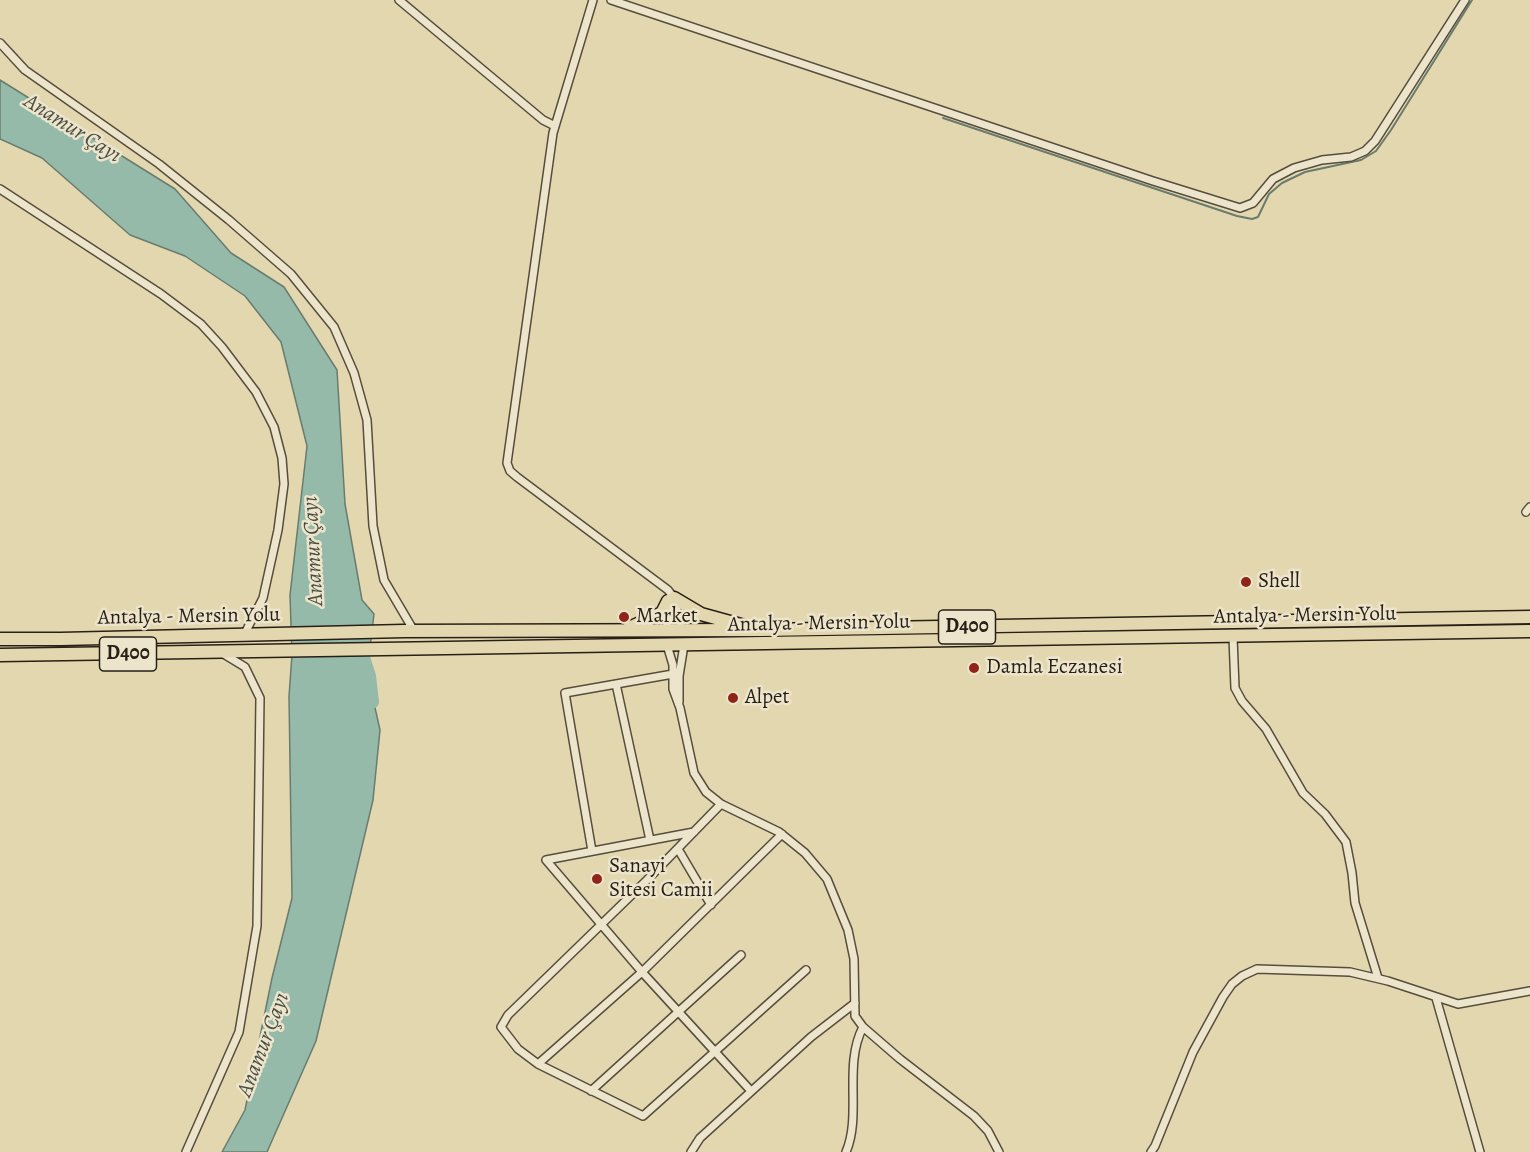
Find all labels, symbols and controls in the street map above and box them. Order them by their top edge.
water label: Anamur Çayı [19,89,125,169]
water label: Anamur Çayı [298,496,330,606]
place label: Shell [1258,569,1300,595]
marker: Shell [1239,575,1253,589]
street label: Antalya - Mersin Yolu [1214,602,1396,630]
street label: Antalya - Mersin Yolu [98,603,280,631]
place label: Market [636,604,698,630]
marker: Market [617,610,631,624]
street label: Antalya - Mersin Yolu [728,610,910,638]
road number: D400 [938,610,996,644]
road number: D400 [100,637,156,671]
place label: Damla Eczanesi [986,655,1123,681]
marker: Damla Eczanesi [967,661,981,675]
place label: Alpet [745,685,789,711]
marker: Alpet [726,691,740,705]
place label: Sanayi Sitesi Camii [609,854,713,904]
marker: Sanayi Sitesi Camii [590,872,604,886]
water label: Anamur Çayı [232,989,296,1101]

